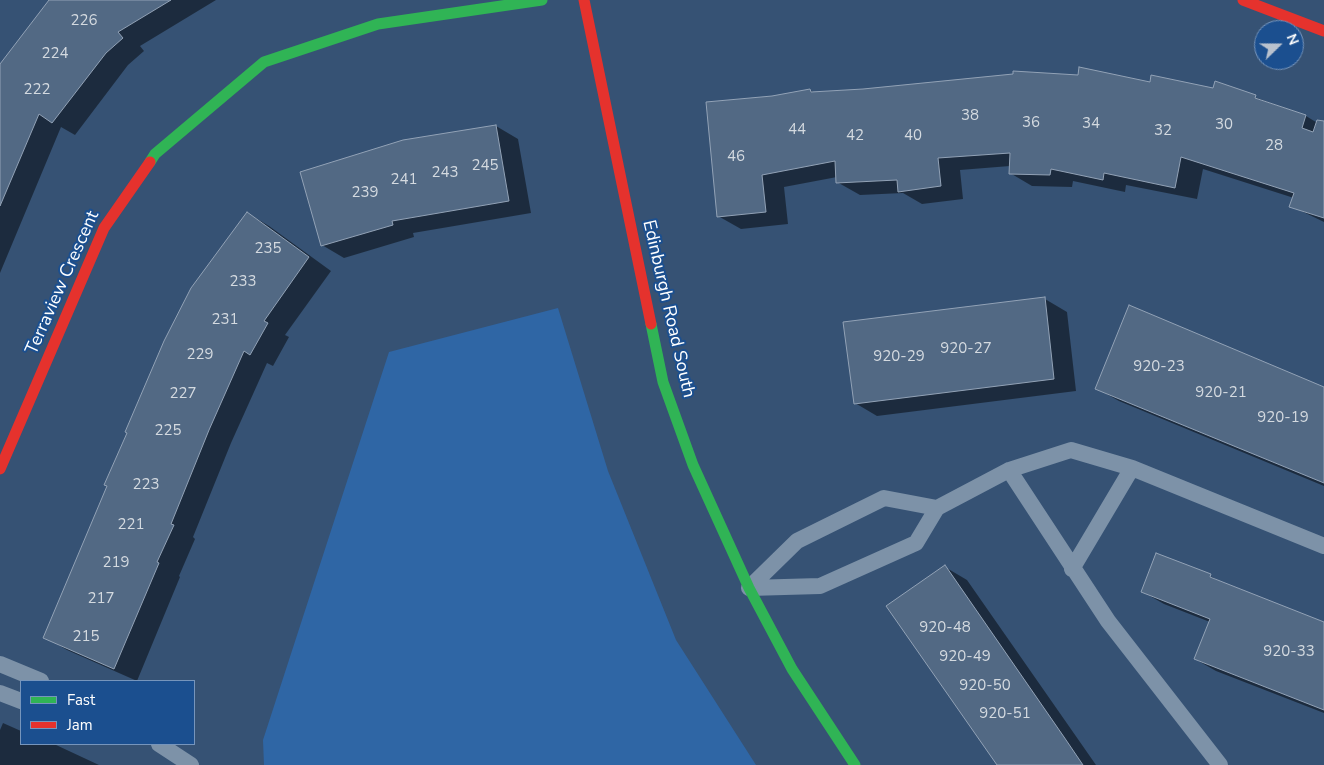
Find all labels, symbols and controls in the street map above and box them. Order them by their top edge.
house number: 226 [71,12,97,30]
north arrow [1254,20,1304,70]
text: N [1282,31,1303,48]
house number: 224 [42,45,68,63]
house number: 222 [24,81,50,99]
house number: 38 [961,107,979,125]
house number: 36 [1022,114,1040,132]
house number: 34 [1082,115,1100,133]
house number: 30 [1215,116,1233,134]
house number: 44 [788,121,806,139]
house number: 32 [1154,122,1172,140]
house number: 42 [846,127,864,145]
house number: 40 [904,127,922,145]
house number: 28 [1265,137,1283,155]
house number: 46 [727,148,745,166]
house number: 245 [472,157,498,175]
house number: 243 [432,164,458,182]
house number: 241 [391,171,417,189]
house number: 239 [352,184,378,202]
street label: Terraview Crescent [22,208,104,358]
street label: Edinburgh Road South [637,218,699,400]
house number: 235 [255,240,281,258]
house number: 233 [230,273,256,291]
house number: 231 [212,311,238,329]
house number: 920-27 [940,340,992,358]
house number: 229 [187,346,213,364]
house number: 920-29 [873,348,925,366]
house number: 920-23 [1133,358,1185,376]
house number: 920-21 [1195,384,1247,402]
house number: 227 [170,385,196,403]
house number: 920-19 [1257,409,1309,427]
house number: 225 [155,422,181,440]
house number: 223 [133,476,159,494]
house number: 221 [118,516,144,534]
house number: 219 [103,554,129,572]
house number: 217 [88,590,114,608]
house number: 920-48 [919,619,971,637]
house number: 215 [73,628,99,646]
house number: 920-33 [1263,643,1315,661]
house number: 920-49 [939,648,991,666]
house number: 920-50 [959,677,1011,695]
legend [20,680,195,745]
text: Fast [67,690,95,710]
house number: 920-51 [979,705,1031,723]
text: Jam [67,715,93,735]

